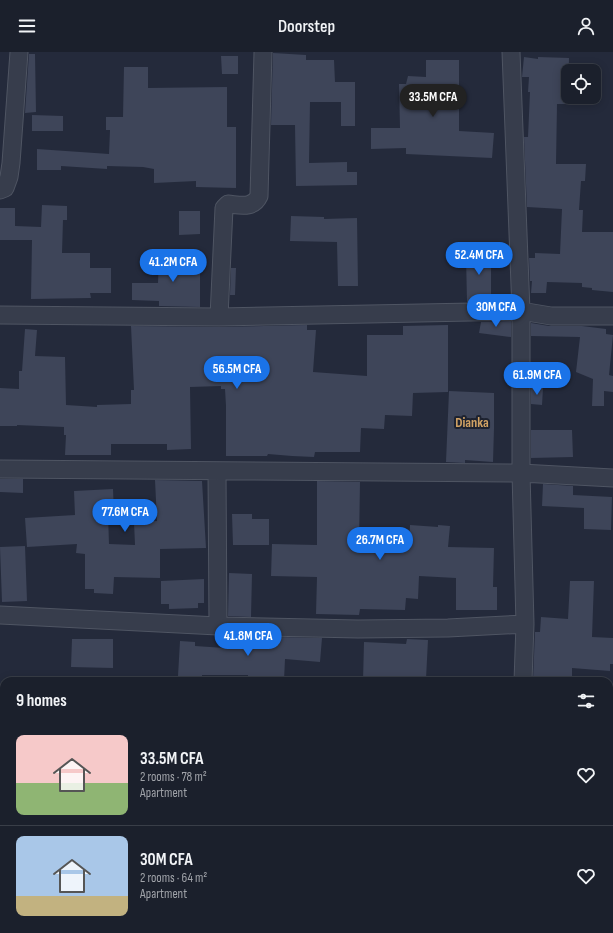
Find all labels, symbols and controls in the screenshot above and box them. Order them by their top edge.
icon: menu [16,15,38,37]
icon: person [575,15,597,37]
text: Doorstep [278,16,335,37]
map controls [561,64,601,104]
button: locate [561,64,601,104]
pin: 33.5M CFA [387,84,479,118]
text: 33.5M CFA [409,89,457,105]
pin: 52.4M CFA [433,242,525,276]
text: 52.4M CFA [455,247,503,263]
pin: 41.2M CFA [127,249,219,283]
text: 41.2M CFA [149,254,197,270]
pin: 30M CFA [459,294,533,328]
text: 30M CFA [476,299,516,315]
pin: 56.5M CFA [191,356,283,390]
text: 56.5M CFA [213,361,261,377]
pin: 61.9M CFA [491,362,583,396]
text: 61.9M CFA [513,367,561,383]
district label: Dianka [455,414,489,431]
pin: 77.6M CFA [79,499,171,533]
text: 77.6M CFA [101,504,149,520]
pin: 26.7M CFA [334,527,426,561]
text: 26.7M CFA [356,532,404,548]
pin: 41.8M CFA [202,623,294,657]
text: 41.8M CFA [224,628,272,644]
icon: filters [575,690,597,712]
text: 9 homes [16,691,67,711]
text: 33.5M CFA [140,749,203,769]
icon: home [48,751,96,799]
icon: heart [575,764,597,786]
text: 2 rooms · 78 m² [140,769,207,785]
text: Apartment [140,785,187,801]
text: 30M CFA [140,850,193,870]
icon: home [48,852,96,900]
icon: heart [575,865,597,887]
text: 2 rooms · 64 m² [140,870,207,886]
text: Apartment [140,886,187,902]

